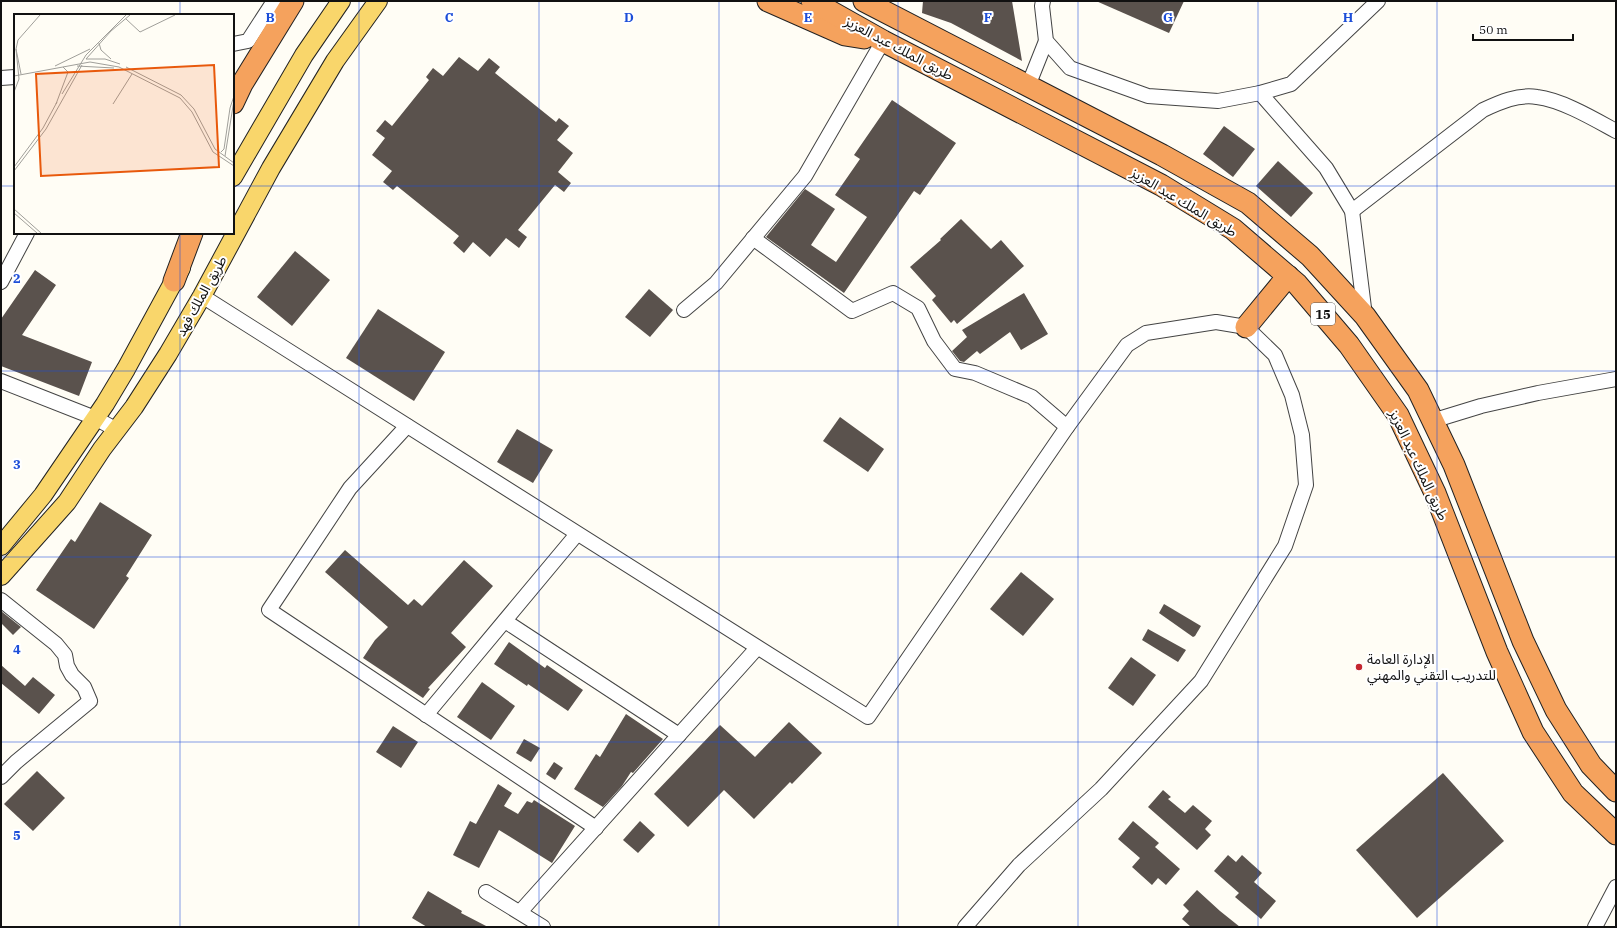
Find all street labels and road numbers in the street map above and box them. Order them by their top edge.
street label: طريق الملك عبد العزيز [840,11,956,85]
street label: طريق الملك عبد العزيز [1126,163,1240,242]
street label: طريق الملك فهد [171,252,231,340]
road number: 15 [1311,303,1335,325]
street label: طريق الملك عبد العزيز [1384,406,1453,524]

